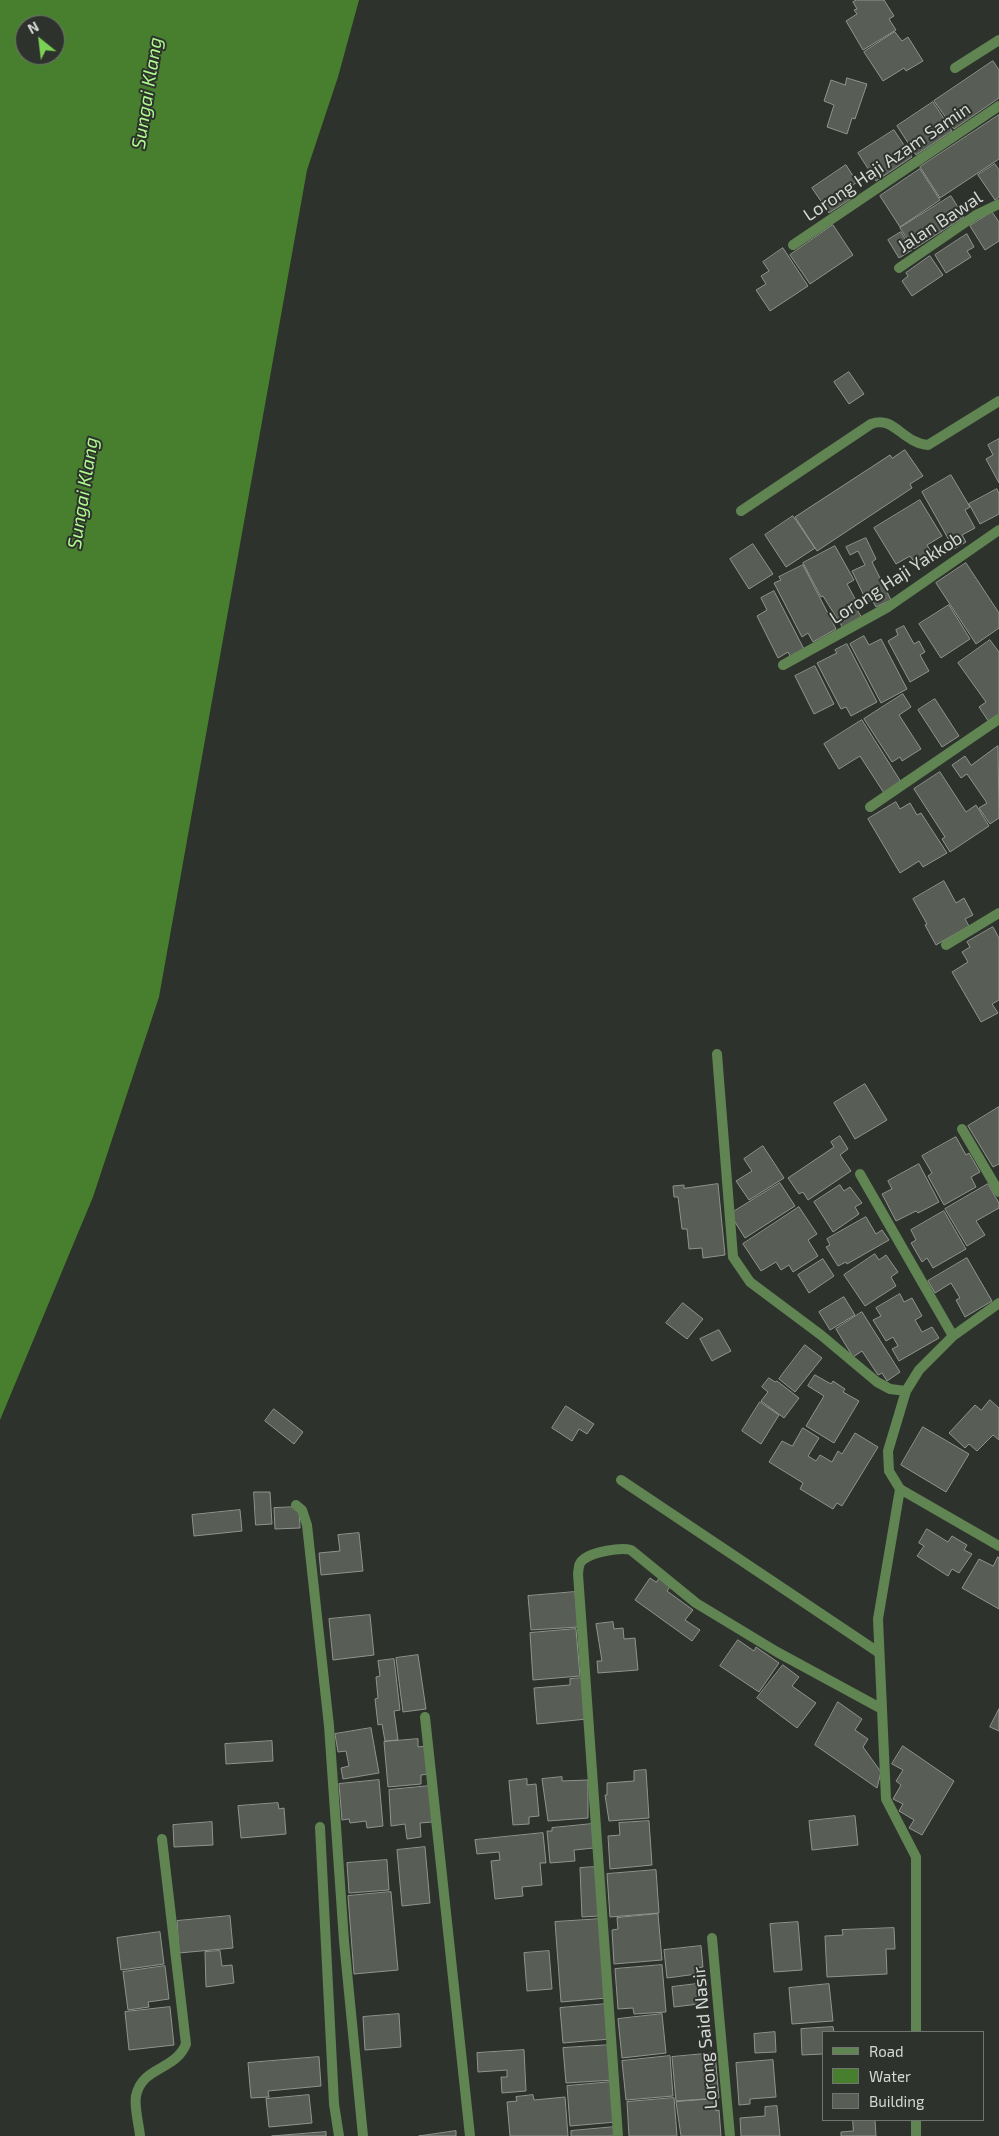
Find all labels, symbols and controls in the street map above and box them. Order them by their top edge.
north arrow [15,15,65,65]
text: N [24,17,42,37]
water label: Sungai Klang [127,36,167,150]
street label: Lorong Haji Azam Samin [799,98,975,226]
street label: Jalan Bawal [894,187,986,257]
water label: Sungai Klang [63,436,103,550]
street label: Lorong Haji Yakkob [826,527,966,629]
street label: Lorong Said Nasir [688,1966,722,2110]
legend [822,2031,984,2121]
text: Road [869,2042,904,2060]
text: Water [869,2067,911,2085]
text: Building [869,2092,924,2110]

